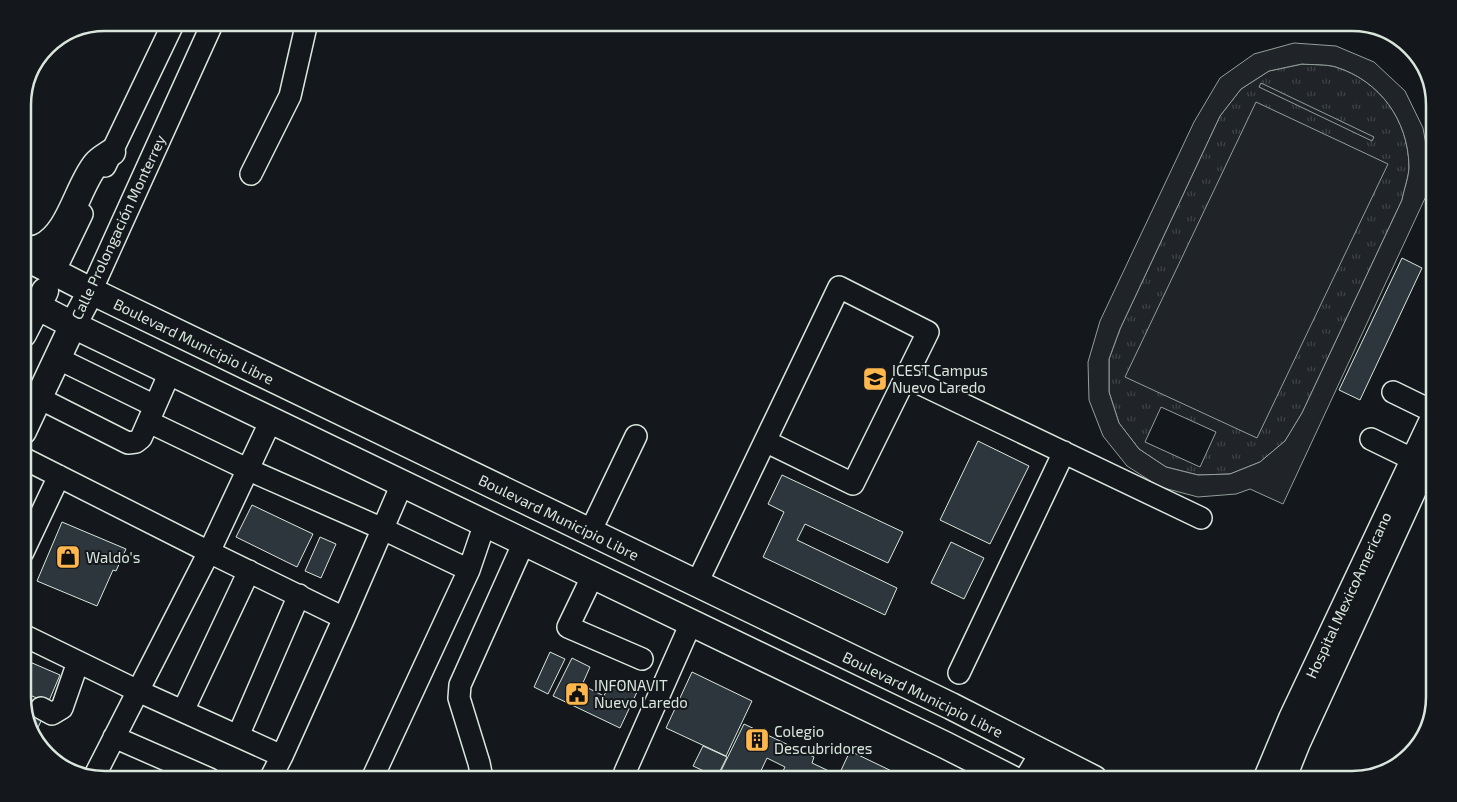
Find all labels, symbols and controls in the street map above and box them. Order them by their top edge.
street label: Calle Prolongación Monterrey [67,132,169,322]
street label: Boulevard Municipio Libre [111,294,277,388]
place label: ICEST Campus Nuevo Laredo [892,361,988,396]
school or university icon: ICEST Campus Nuevo Laredo [862,366,888,392]
street label: Boulevard Municipio Libre [476,470,642,564]
street label: Hospital MexicoAmericano [1301,509,1395,681]
shop icon: Waldo's [55,544,81,570]
place label: Waldo's [86,548,140,566]
street label: Boulevard Municipio Libre [840,647,1006,741]
place label: INFONAVIT Nuevo Laredo [594,676,688,711]
public building icon: INFONAVIT Nuevo Laredo [564,681,590,707]
place label: Colegio Descubridores [774,722,872,757]
building icon: Colegio Descubridores [744,727,770,753]

